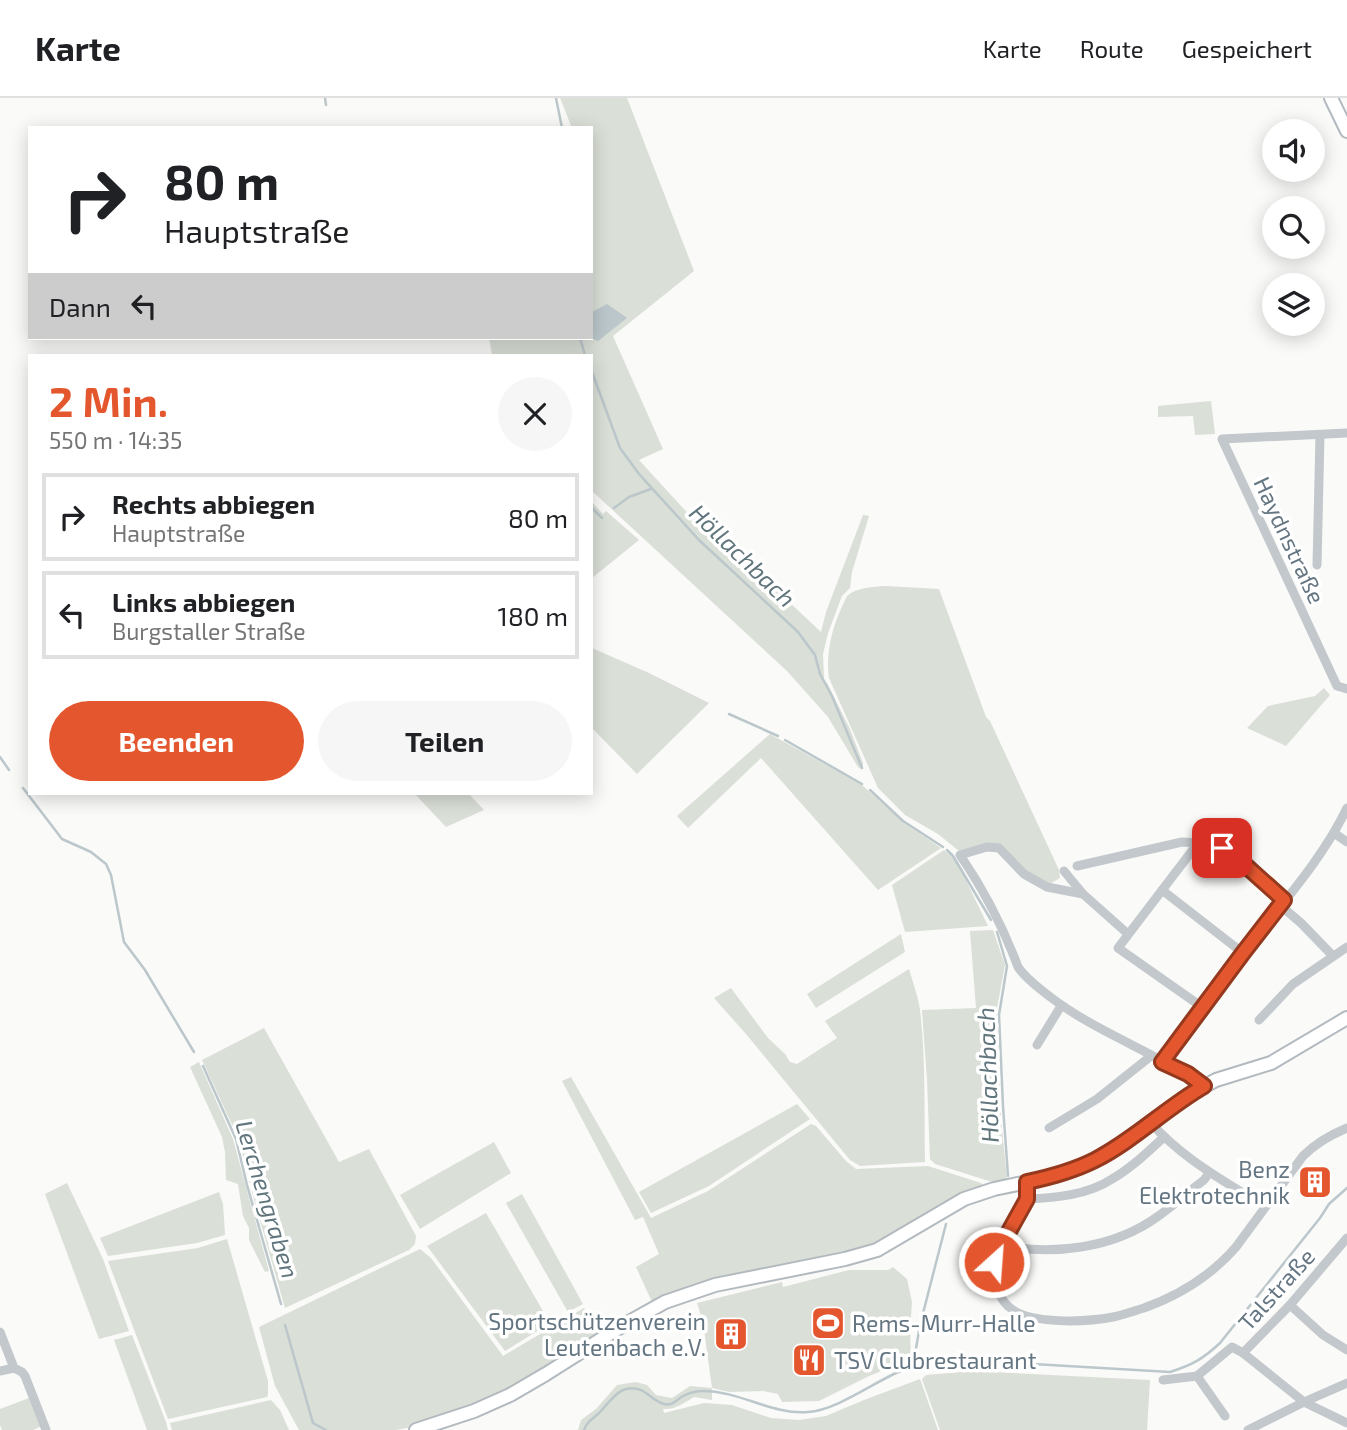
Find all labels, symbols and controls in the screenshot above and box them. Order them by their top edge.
text: Karte [35,28,121,68]
text: Karte [983,34,1042,63]
text: Route [1080,34,1144,63]
text: Gespeichert [1182,34,1312,63]
map controls [1262,119,1325,336]
button: sound [1262,119,1325,182]
text: 80 m [164,151,279,210]
icon: right [49,154,140,245]
button: search [1262,196,1325,259]
text: Hauptstraße [164,211,350,249]
button: layers [1262,273,1325,336]
icon: left [125,287,163,325]
text: Dann [49,291,111,322]
text: 2 Min. [49,375,168,425]
button: close [498,377,572,451]
text: 550 m · 14:35 [49,426,182,454]
street label: Haydnstraße [1248,472,1332,608]
text: Rechts abbiegen [112,488,315,519]
water label: Höllachbach [684,497,802,613]
icon: right [53,498,91,536]
text: 80 m [508,502,568,533]
text: Hauptstraße [112,519,245,547]
text: Links abbiegen [112,586,296,617]
icon: left [53,596,91,634]
text: 180 m [498,600,568,631]
text: Burgstaller Straße [112,617,306,645]
button: Beenden [49,701,304,781]
button: Teilen [318,701,572,781]
pin [1192,818,1252,878]
icon: arrive [1203,829,1241,867]
water label: Höllachbach [970,1007,1004,1143]
water label: Lerchengraben [230,1116,306,1282]
place label: Benz Elektrotechnik [1139,1155,1290,1209]
building icon: Benz Elektrotechnik [1296,1163,1334,1201]
position arrow [957,1225,1031,1299]
street label: Talstraße [1232,1242,1320,1336]
sports icon: Rems-Murr-Halle [809,1304,847,1342]
place label: Sportschützenverein Leutenbach e.V. [488,1307,706,1361]
place label: Rems-Murr-Halle [852,1309,1036,1337]
building icon: Sportschützenverein Leutenbach e.V. [712,1315,750,1353]
restaurant icon: TSV Clubrestaurant [790,1341,828,1379]
place label: TSV Clubrestaurant [834,1346,1037,1374]

